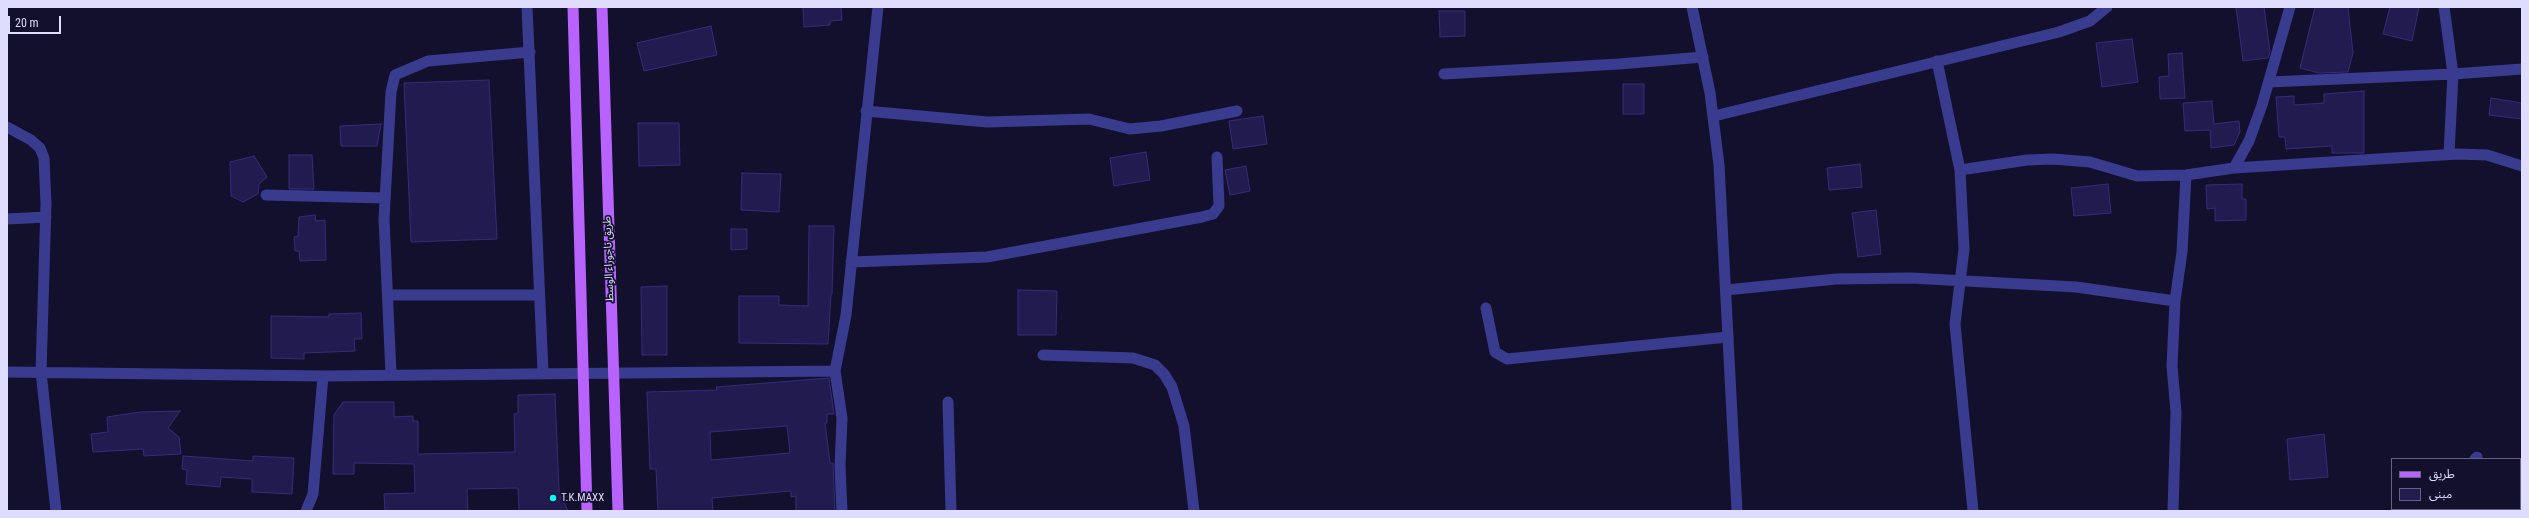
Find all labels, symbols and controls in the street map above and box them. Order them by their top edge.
scale bar [10,8,63,34]
text: 20 m [15,16,39,30]
street label: طريق تاجوراء الوسط [601,216,617,302]
legend [2391,458,2521,510]
text: طريق [2429,467,2455,481]
text: مبنى [2429,487,2452,501]
place label: T.K.MAXX [561,491,604,505]
marker: T.K.MAXX [548,493,558,503]

